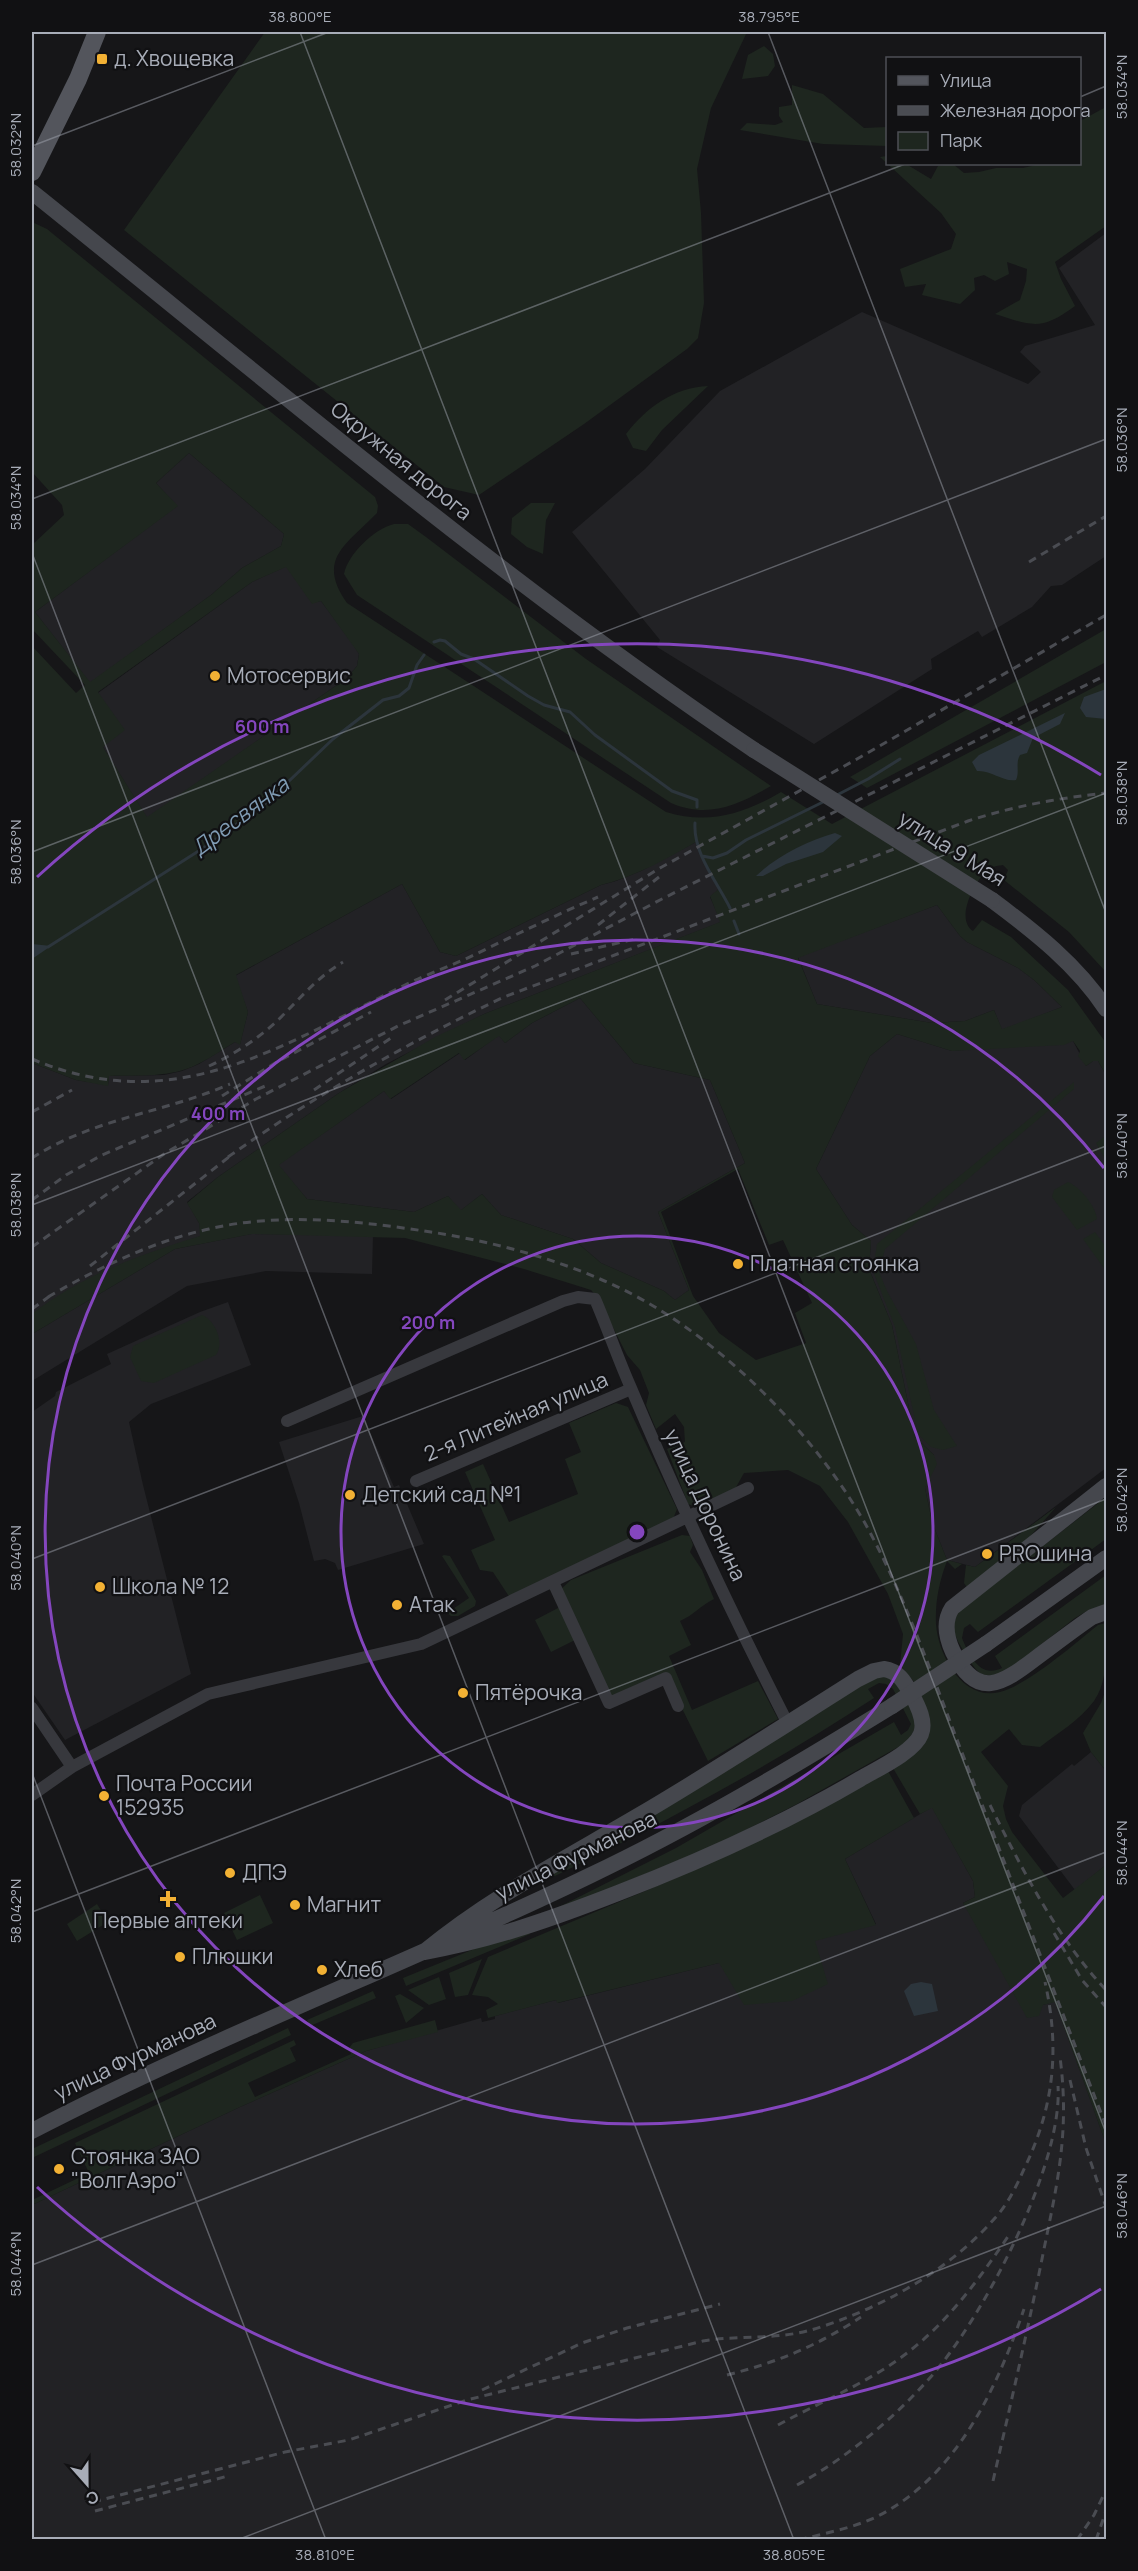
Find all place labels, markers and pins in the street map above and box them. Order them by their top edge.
place label: д. Хвощевка [114,44,234,72]
marker: д. Хвощевка [95,52,109,66]
place label: Мотосервис [227,661,351,689]
marker: Мотосервис [208,669,222,683]
place label: Платная стоянка [750,1249,919,1277]
marker: Платная стоянка [731,1257,745,1271]
place label: Детский сад №1 [362,1480,522,1508]
marker: Детский сад №1 [343,1488,357,1502]
centre of rings [627,1522,647,1542]
place label: PROшина [999,1539,1092,1567]
marker: PROшина [980,1547,994,1561]
place label: Школа № 12 [112,1572,229,1600]
marker: Школа № 12 [93,1580,107,1594]
place label: Атак [409,1590,455,1618]
marker: Атак [390,1598,404,1612]
place label: Пятёрочка [475,1678,582,1706]
marker: Пятёрочка [456,1686,470,1700]
place label: Почта России 152935 [116,1769,252,1821]
marker: Почта России 152935 [97,1789,111,1803]
place label: ДПЭ [242,1858,287,1886]
marker: ДПЭ [223,1866,237,1880]
place label: Магнит [307,1890,381,1918]
marker: Первые аптеки [161,1892,175,1906]
marker: Магнит [288,1898,302,1912]
place label: Первые аптеки [93,1906,243,1934]
place label: Плюшки [192,1942,274,1970]
marker: Плюшки [173,1950,187,1964]
place label: Хлеб [334,1955,383,1983]
marker: Хлеб [315,1963,329,1977]
place label: Стоянка ЗАО "ВолгАэро" [71,2142,200,2194]
marker: Стоянка ЗАО "ВолгАэро" [52,2162,66,2176]

